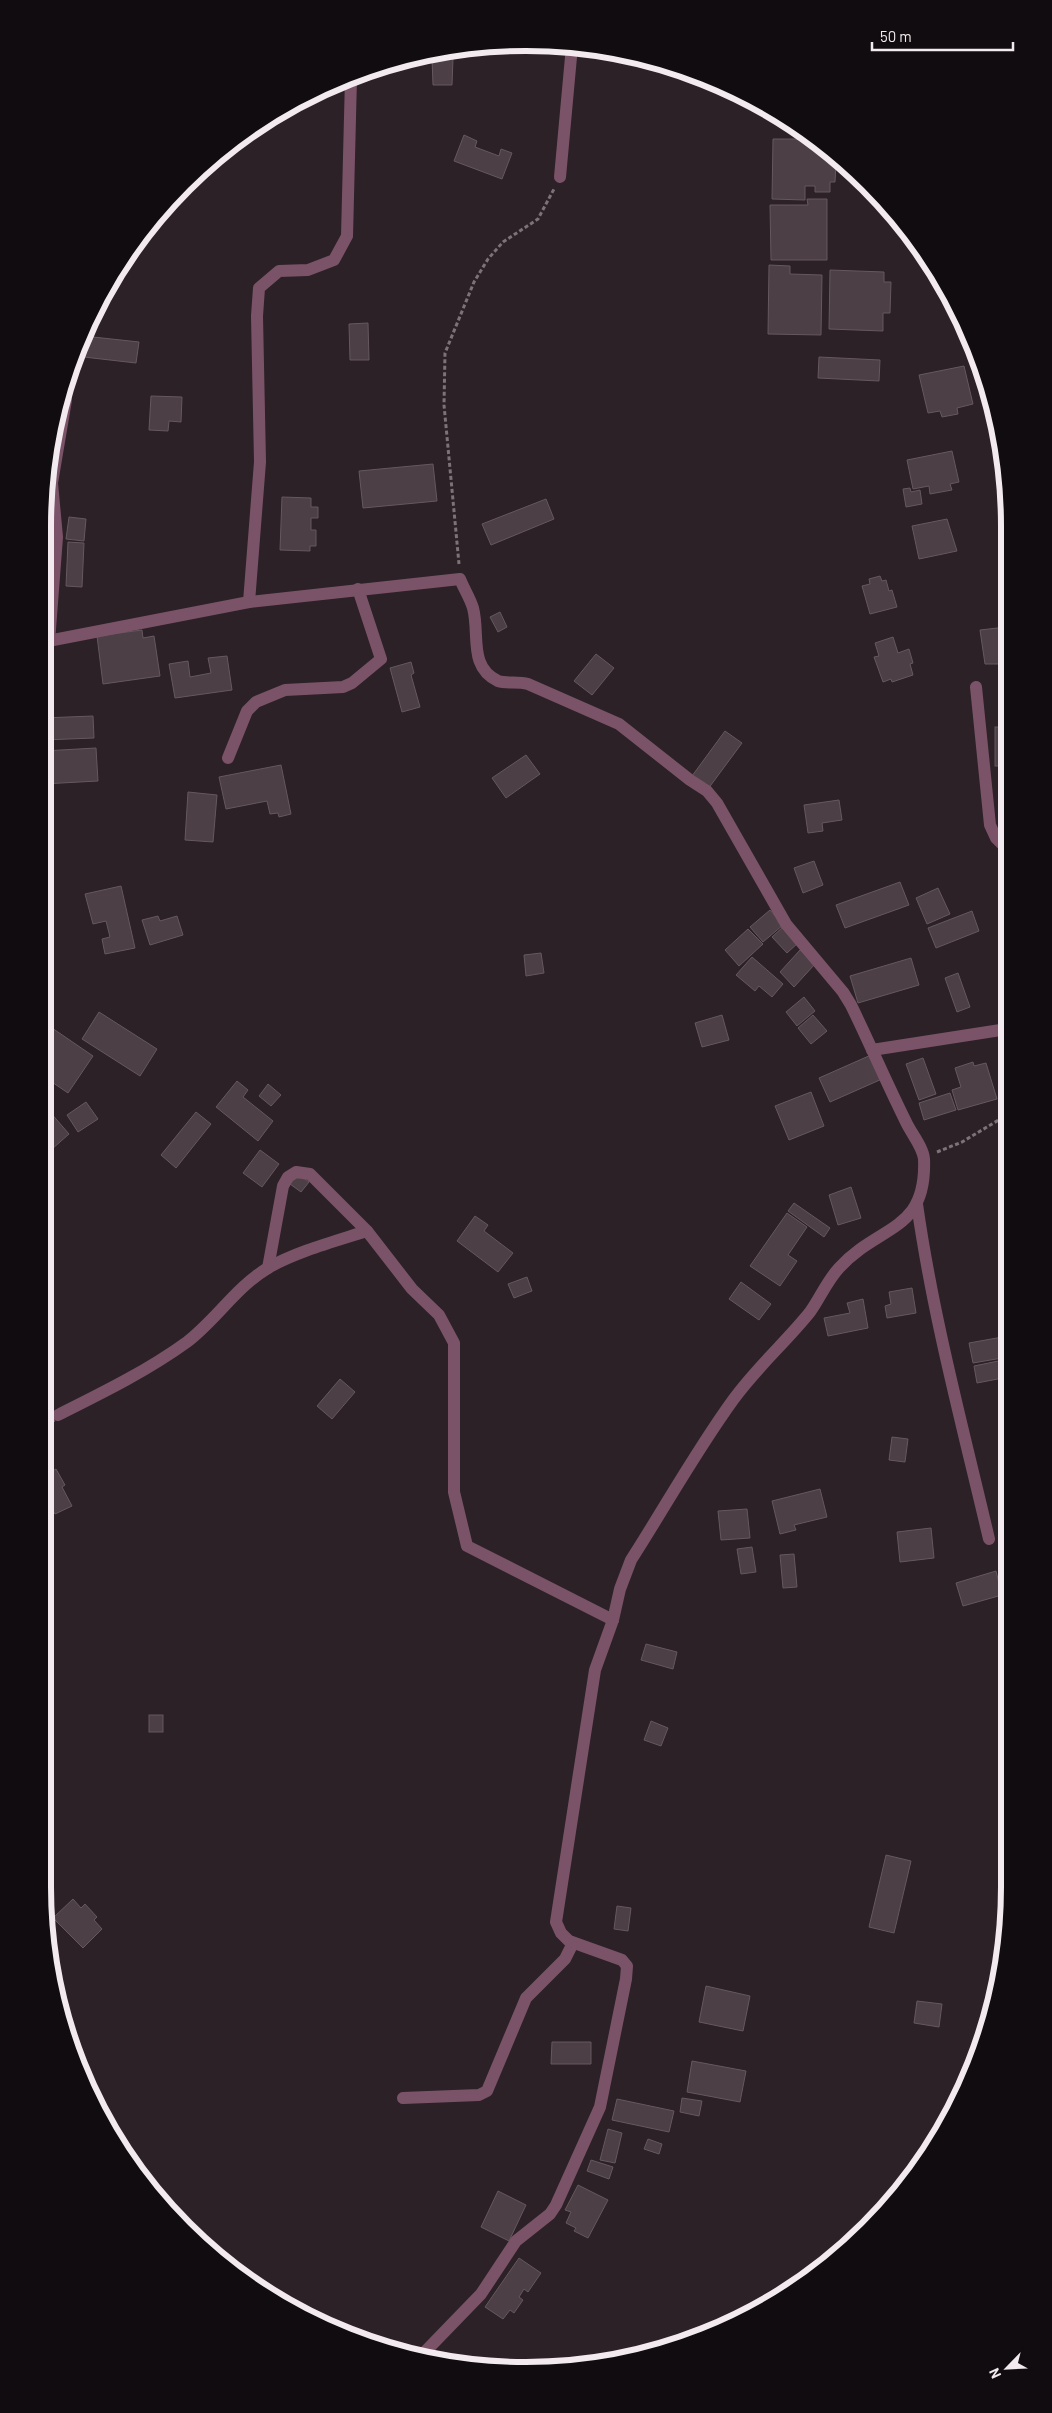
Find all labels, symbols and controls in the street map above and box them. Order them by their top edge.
scale bar [872,20,1013,52]
text: 50 m [880,27,912,45]
north arrow [982,2343,1032,2393]
text: N [985,2366,1004,2381]

